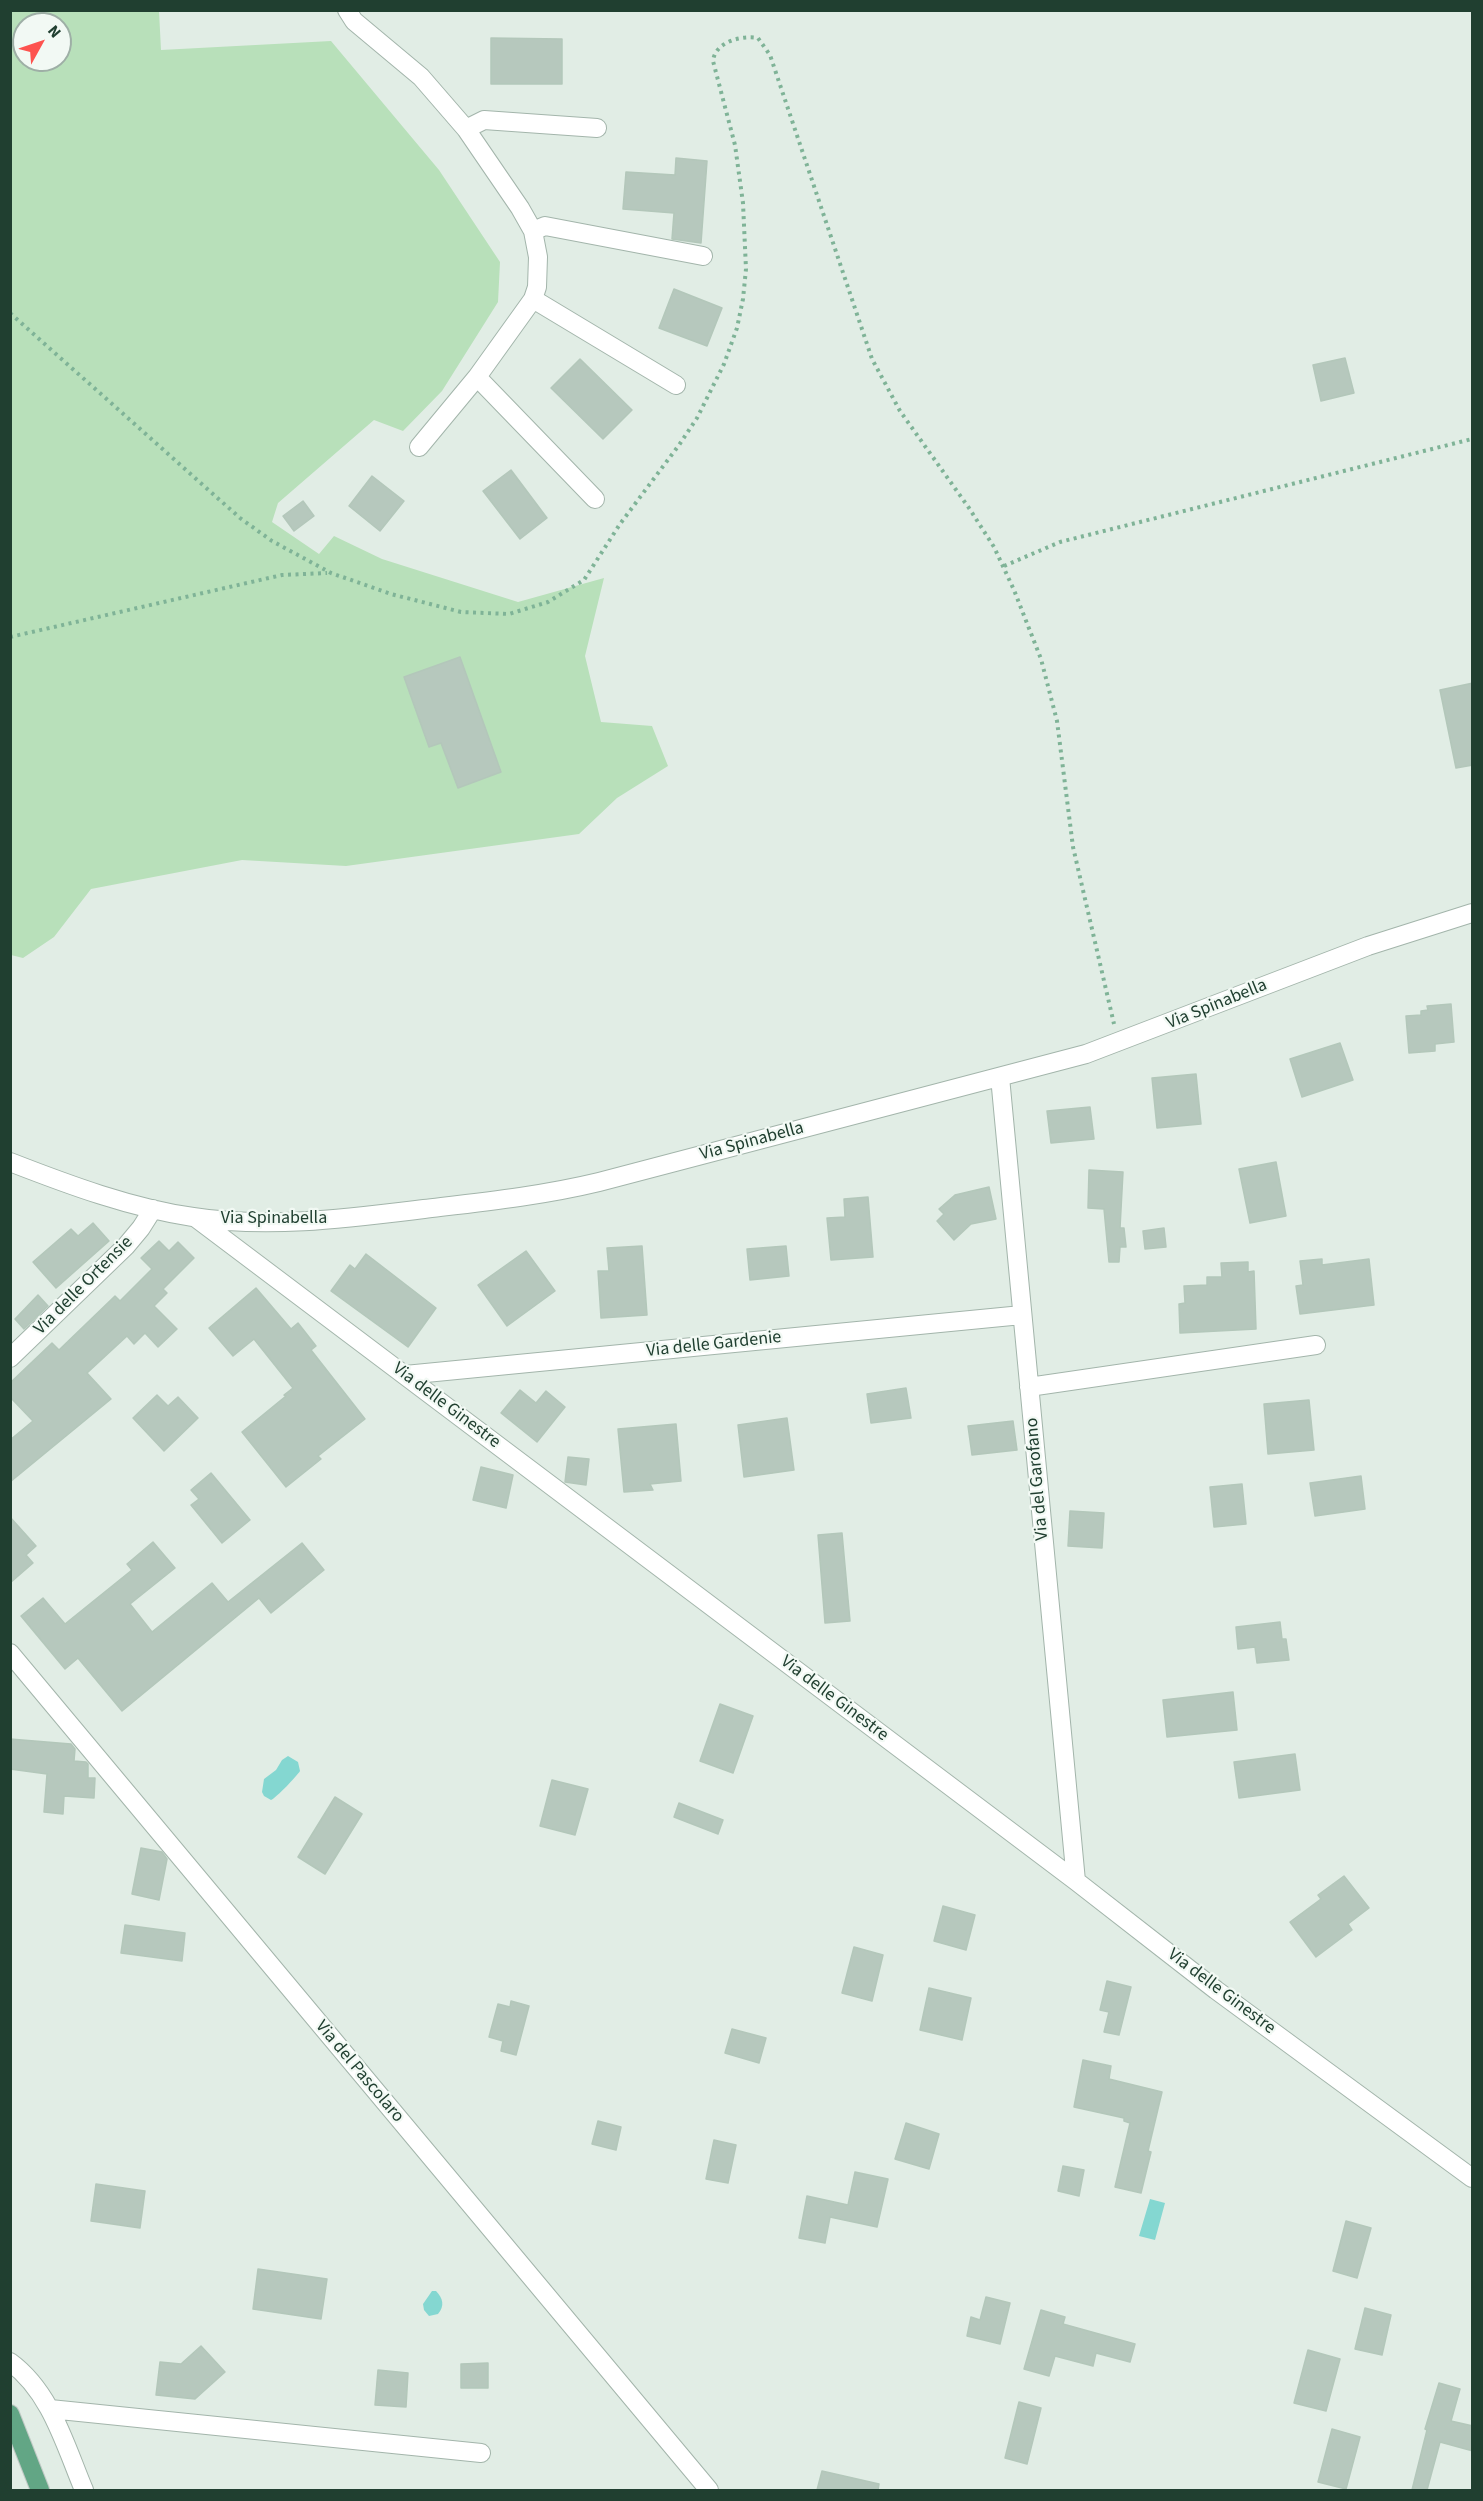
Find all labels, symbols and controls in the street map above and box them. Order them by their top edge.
north arrow [12,12,72,72]
text: N [42,21,66,43]
street label: Via Spinabella [1164,975,1270,1035]
street label: Via Spinabella [698,1118,806,1166]
street label: Via Spinabella [221,1208,327,1230]
street label: Via delle Ortensie [30,1232,138,1340]
street label: Via delle Gardenie [646,1327,782,1363]
street label: Via delle Ginestre [388,1358,504,1454]
street label: Via del Garofano [1022,1417,1054,1541]
street label: Via delle Ginestre [776,1651,892,1747]
street label: Via delle Ginestre [1163,1944,1279,2040]
street label: Via del Pascolaro [310,2017,408,2127]

